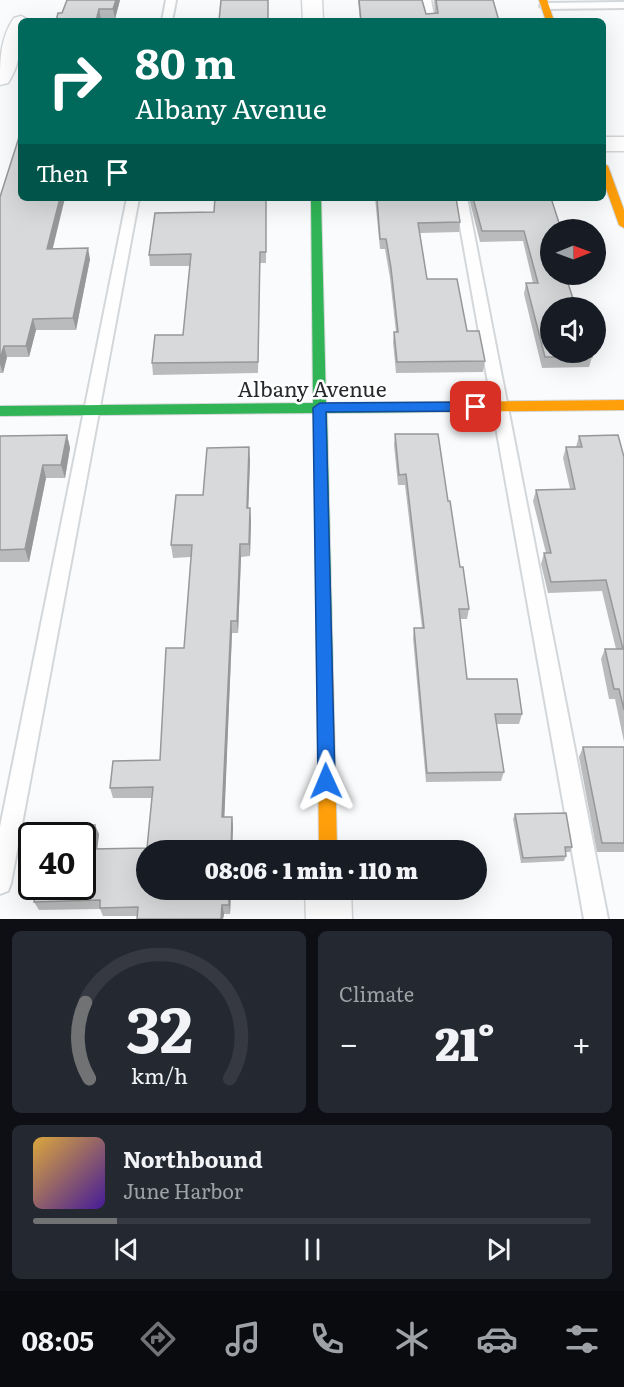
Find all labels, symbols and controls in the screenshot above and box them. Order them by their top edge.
text: 80 m [135,30,236,92]
icon: right [36,42,114,120]
text: Albany Avenue [135,87,327,127]
text: Then [36,156,89,189]
icon: arrive [101,156,134,189]
north arrow [540,219,606,285]
map controls [540,219,606,363]
button: sound [540,297,606,363]
street label: Albany Avenue [237,372,387,403]
pin [450,381,501,432]
icon: arrive [459,390,492,423]
position arrow [294,749,358,813]
speed limit sign: 40 [18,822,96,900]
text: 08:06 · 1 min · 110 m [205,853,418,886]
text: Climate [339,978,414,1008]
text: 32 [125,980,193,1072]
text: 21° [435,1008,495,1075]
text: − [339,1017,358,1066]
text: + [572,1017,591,1066]
text: km/h [130,1059,188,1091]
text: Northbound [123,1142,263,1175]
text: June Harbor [123,1175,243,1205]
icon: previous [110,1233,143,1266]
icon: pause [296,1233,329,1266]
icon: next [482,1233,515,1266]
icon: directions [137,1318,179,1360]
icon: music [222,1318,264,1360]
icon: phone [306,1318,348,1360]
icon: climate [391,1318,433,1360]
icon: car [476,1318,518,1360]
icon: filters [561,1318,603,1360]
text: 08:05 [21,1319,94,1359]

